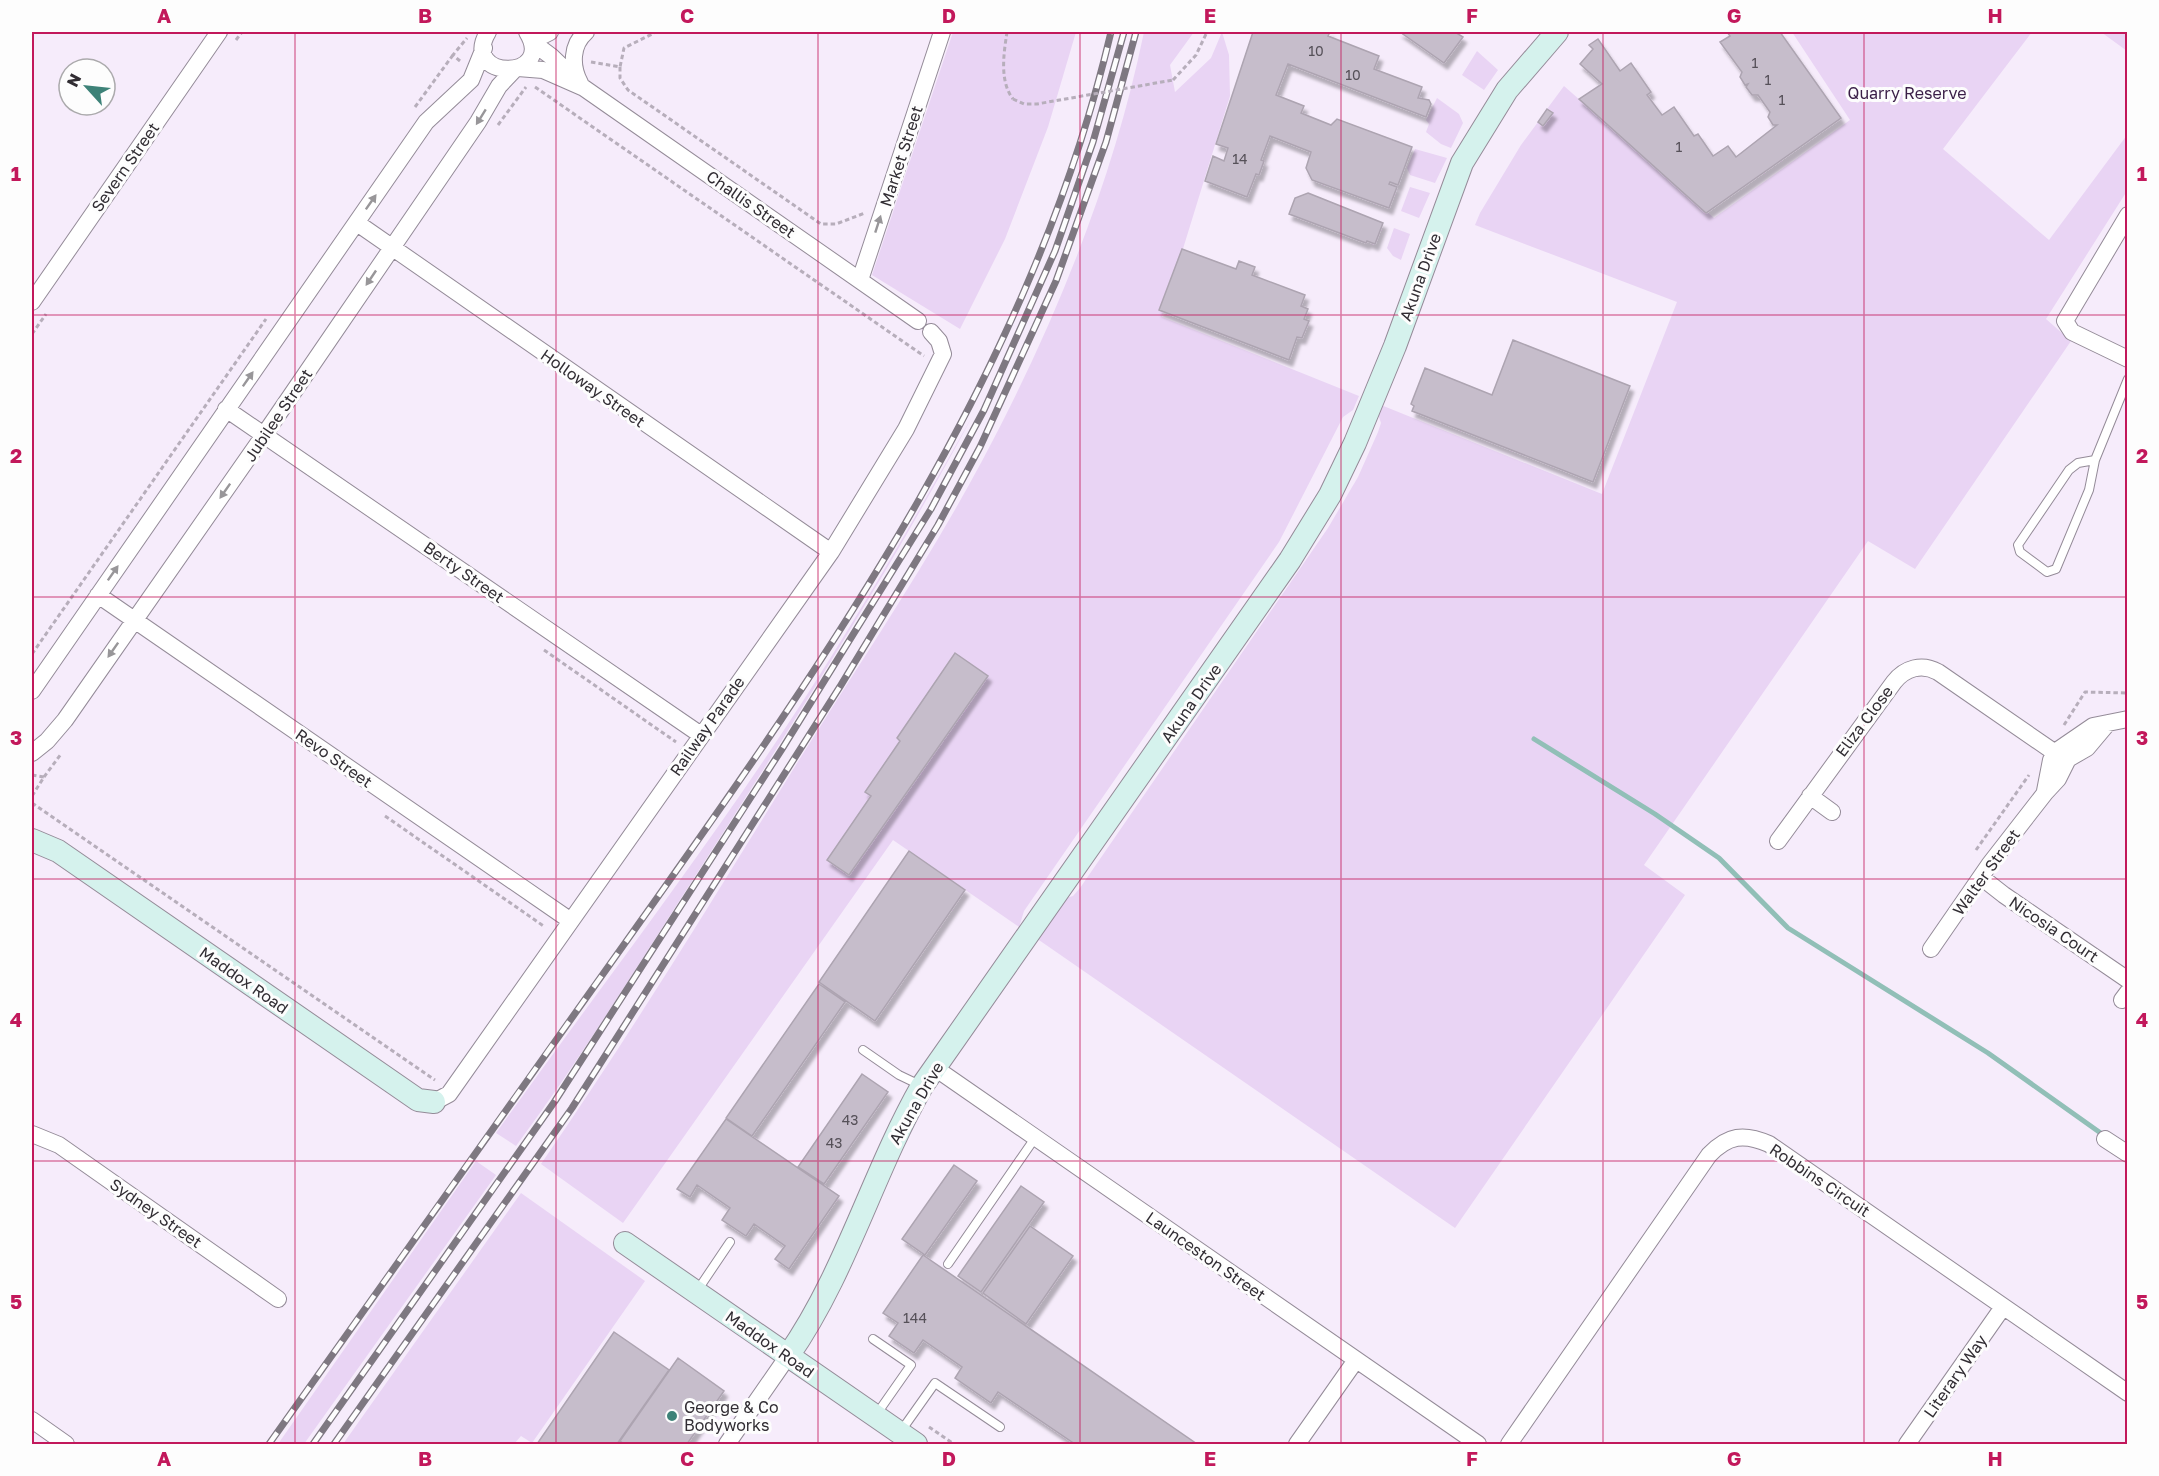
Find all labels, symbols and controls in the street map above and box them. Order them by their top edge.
text: A [157,3,171,27]
text: B [418,3,432,27]
text: C [680,3,694,27]
text: D [942,3,956,27]
text: E [1204,3,1216,27]
text: F [1466,3,1478,27]
text: G [1727,3,1741,27]
text: H [1987,3,2003,27]
house number: 10 [1308,42,1324,59]
house number: 1 [1752,54,1759,71]
north arrow [57,57,117,117]
house number: 10 [1345,66,1361,83]
text: N [62,70,85,90]
house number: 1 [1765,71,1772,88]
park label: Quarry Reserve [1848,83,1966,103]
house number: 1 [1779,91,1786,108]
street label: Market Street [875,103,927,209]
one-way arrow [476,109,487,125]
street label: Severn Street [87,118,163,216]
house number: 1 [1676,138,1683,155]
house number: 14 [1232,150,1248,167]
text: 1 [11,161,21,185]
text: 1 [2137,161,2147,185]
street label: Challis Street [703,166,799,242]
one-way arrow [365,194,377,210]
one-way arrow [874,215,883,233]
street label: Akuna Drive [1395,230,1445,324]
one-way arrow [365,269,377,285]
street label: Holloway Street [537,345,649,431]
street label: Jubilee Street [240,365,316,465]
one-way arrow [242,371,254,387]
text: 2 [10,443,22,467]
text: 2 [2136,443,2148,467]
one-way arrow [219,482,231,498]
street label: Berty Street [420,537,508,607]
one-way arrow [107,566,119,582]
one-way arrow [107,642,119,658]
street label: Akuna Drive [1156,660,1226,746]
street label: Railway Parade [665,672,749,780]
street label: Eliza Close [1831,682,1897,760]
street label: Revo Street [292,724,376,792]
text: 3 [10,725,22,749]
text: 3 [2136,725,2148,749]
street label: Walter Street [1948,825,2024,919]
street label: Nicosia Court [2005,892,2103,966]
street label: Maddox Road [196,942,292,1018]
text: 4 [10,1007,22,1031]
text: 4 [2136,1007,2148,1031]
street label: Akuna Drive [884,1058,948,1148]
house number: 43 [842,1111,858,1128]
house number: 43 [826,1134,842,1151]
street label: Robbins Circuit [1766,1139,1874,1221]
street label: Sydney Street [106,1174,206,1252]
street label: Launceston Street [1142,1207,1270,1305]
text: 5 [10,1289,22,1313]
text: 5 [2136,1289,2148,1313]
street label: Maddox Road [722,1306,818,1382]
house number: 144 [903,1309,927,1326]
street label: Literary Way [1919,1331,1991,1421]
place label: George & Co Bodyworks [684,1397,779,1435]
marker: George & Co Bodyworks [665,1409,679,1423]
text: A [157,1446,171,1470]
text: B [418,1446,432,1470]
text: C [680,1446,694,1470]
text: D [942,1446,956,1470]
text: E [1204,1446,1216,1470]
text: F [1466,1446,1478,1470]
text: G [1727,1446,1741,1470]
text: H [1987,1446,2003,1470]

